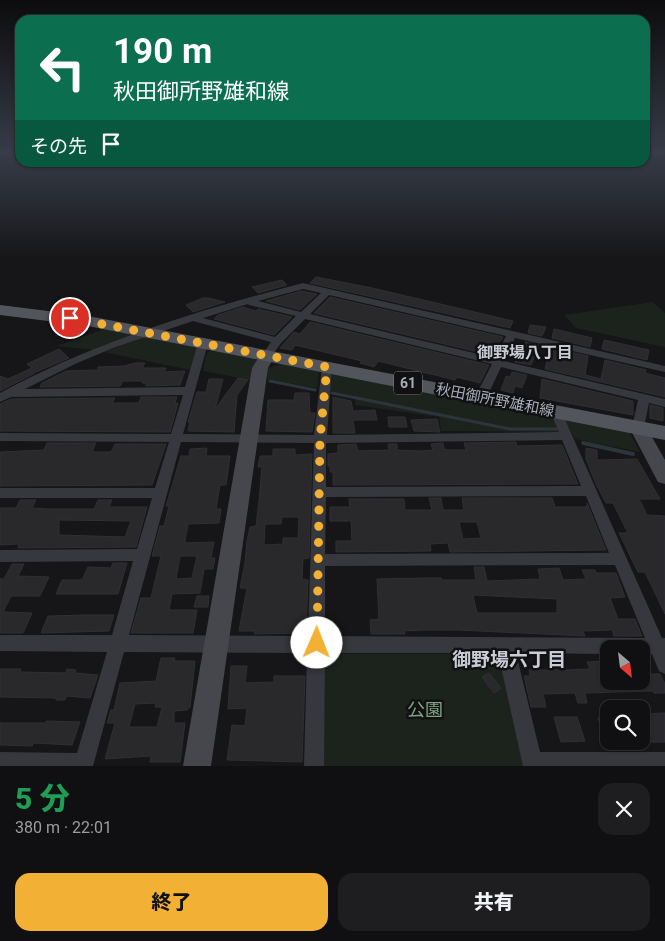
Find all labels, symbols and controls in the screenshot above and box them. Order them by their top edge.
text: 190 m [113,31,212,72]
icon: left [30,35,95,100]
text: 秋田御所野雄和線 [113,79,289,104]
icon: arrive [97,130,125,158]
text: その先 [30,135,87,158]
pin [49,297,91,339]
icon: arrive [56,304,84,332]
district label: 御野場八丁目 [477,343,573,362]
road number: 61 [394,372,422,394]
street label: 秋田御所野雄和線 [434,380,556,420]
position arrow [290,616,342,668]
north arrow [600,640,650,690]
map controls [600,640,650,750]
district label: 御野場六丁目 [452,648,566,671]
park label: 公園 [407,699,443,720]
button: search [600,700,650,750]
text: 5 分 [15,781,70,816]
button: close [598,783,650,835]
text: 380 m · 22:01 [15,818,112,837]
button: 終了 [15,873,328,931]
button: 共有 [338,873,650,931]

